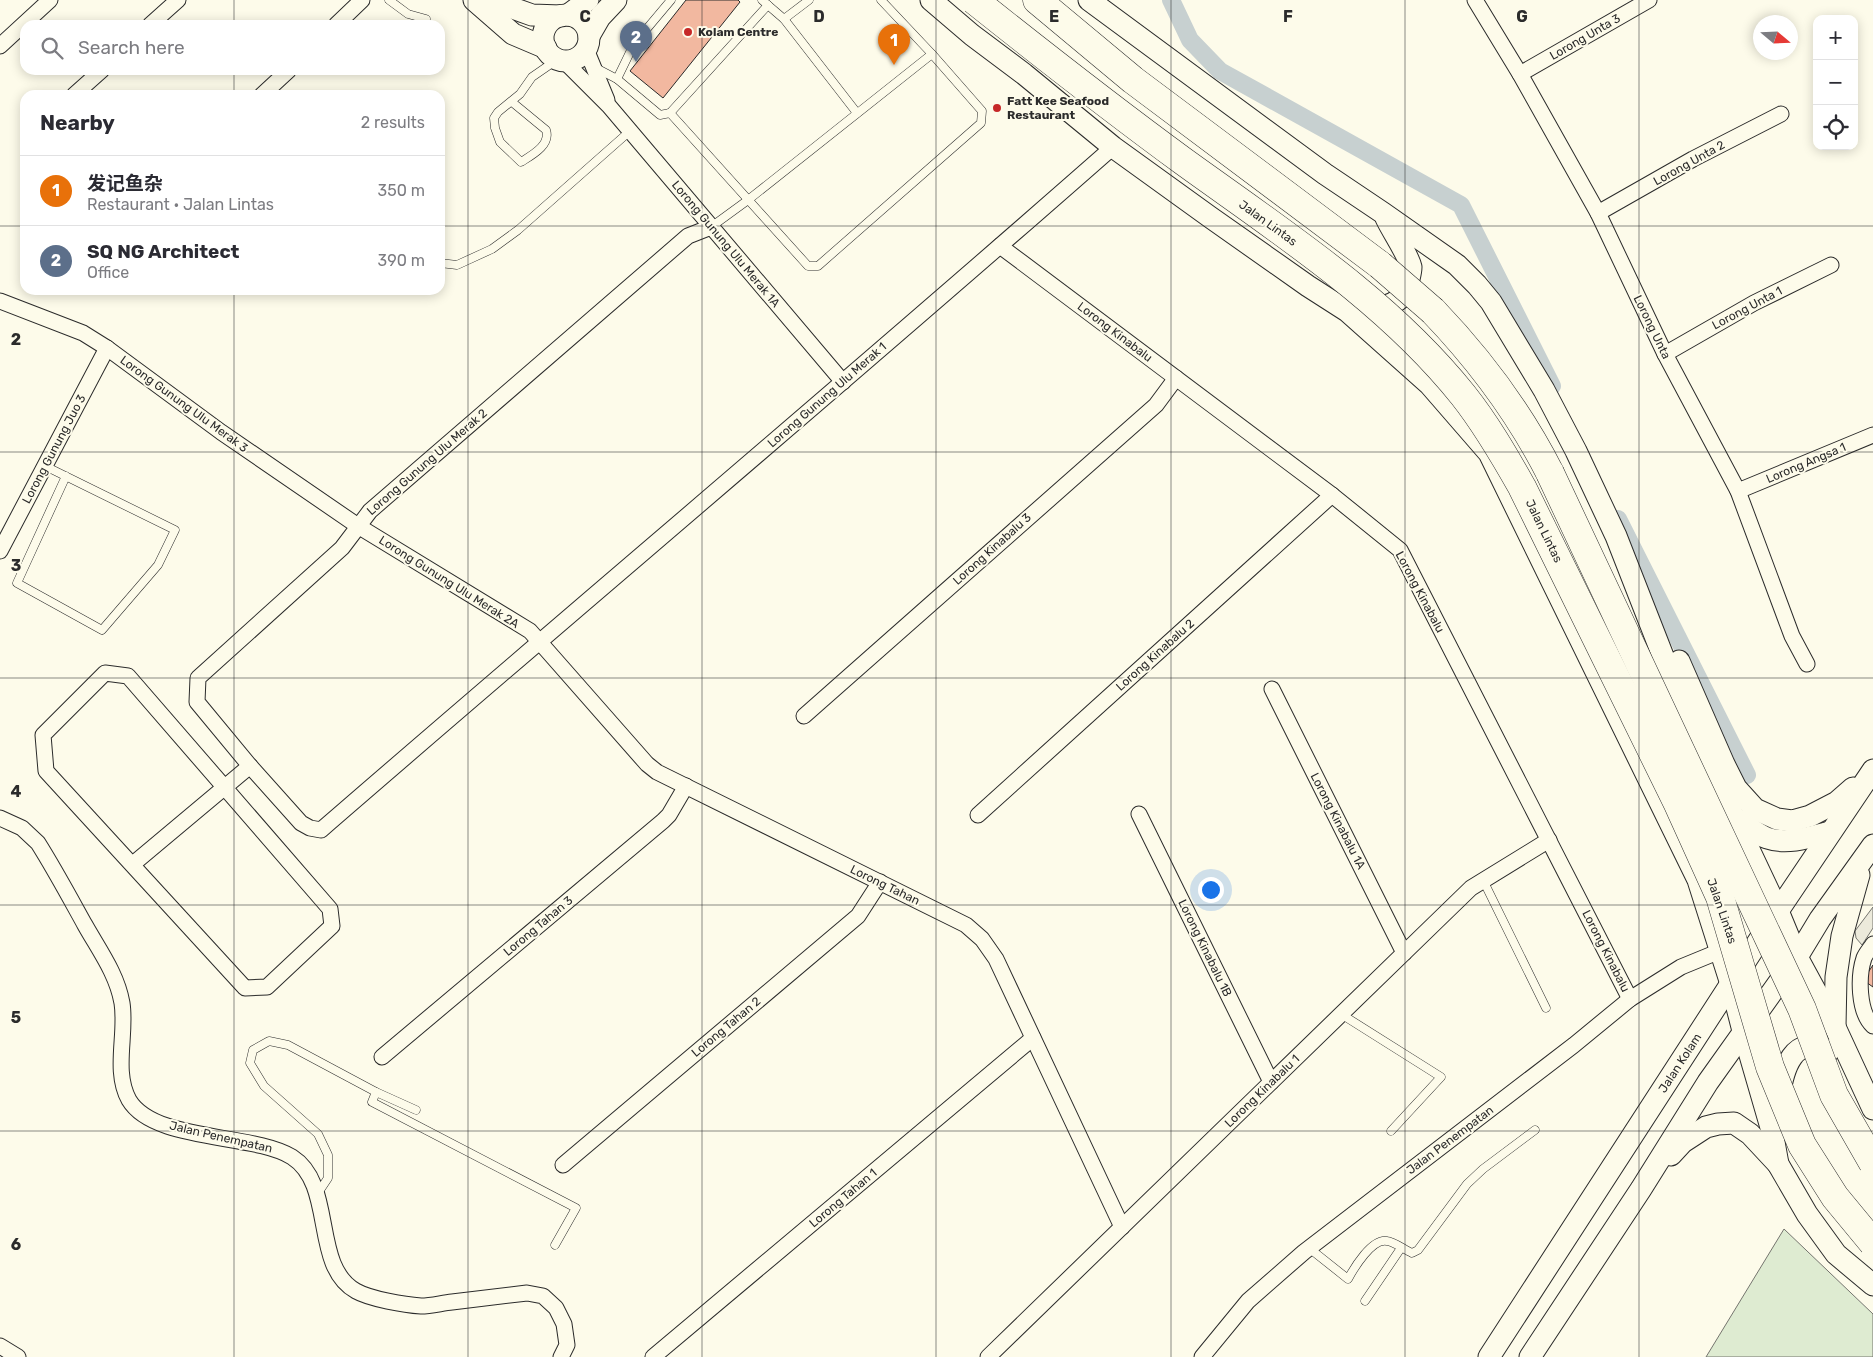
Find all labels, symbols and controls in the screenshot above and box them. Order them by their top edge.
text: C [579,7,591,26]
text: D [813,7,825,26]
text: E [1049,7,1059,26]
text: F [1283,7,1293,26]
text: G [1516,7,1528,26]
street label: Lorong Unta 3 [1547,11,1623,63]
north arrow [1753,15,1798,60]
map controls [1813,15,1858,150]
button: + [1813,15,1858,60]
search box [20,20,445,75]
pin: 2 [620,21,652,62]
pin: 1 [878,24,910,65]
place label: Kolam Centre [698,25,778,39]
marker: Kolam Centre [682,26,694,38]
icon: search [38,34,66,62]
text: Search here [78,36,185,59]
button: − [1813,60,1858,105]
place label: Fatt Kee Seafood Restaurant [1007,94,1109,122]
marker: Fatt Kee Seafood Restaurant [991,102,1003,114]
button: locate [1813,105,1858,150]
text: Nearby [40,110,115,135]
text: 2 results [361,113,425,132]
street label: Lorong Unta 2 [1651,138,1727,188]
text: 发记鱼杂 [87,172,163,195]
street label: Lorong Gunung Ulu Merak 1A [669,178,783,310]
text: 1 [52,181,60,200]
text: 350 m [378,181,425,200]
text: Restaurant · Jalan Lintas [87,195,274,214]
street label: Jalan Lintas [1236,197,1300,249]
text: SQ NG Architect [87,240,239,263]
text: 2 [51,251,61,270]
text: 390 m [378,251,425,270]
text: Office [87,263,129,282]
street label: Lorong Unta 1 [1710,284,1784,332]
street label: Lorong Unta [1631,293,1673,361]
street label: Lorong Kinabalu [1075,299,1155,365]
text: 2 [11,330,21,349]
street label: Lorong Gunung Ulu Merak 1 [765,340,889,450]
street label: Lorong Gunung Ulu Merak 3 [117,353,251,455]
street label: Lorong Gunung Juo 3 [19,392,89,506]
street label: Lorong Gunung Ulu Merak 2 [364,406,490,518]
street label: Lorong Angsa 1 [1764,440,1848,486]
street label: Jalan Lintas [1523,497,1565,565]
street label: Lorong Kinabalu 3 [950,510,1034,588]
street label: Lorong Gunung Ulu Merak 2A [376,533,522,631]
street label: Lorong Kinabalu [1393,549,1447,635]
text: 3 [11,556,21,575]
street label: Lorong Kinabalu 2 [1113,616,1197,694]
street label: Lorong Kinabalu 1A [1308,770,1368,872]
text: 4 [11,782,22,801]
street label: Lorong Tahan [848,862,922,908]
street label: Jalan Lintas [1704,876,1740,946]
your location [1198,877,1224,903]
street label: Lorong Tahan 3 [501,893,575,959]
street label: Lorong Kinabalu 1B [1175,897,1235,999]
street label: Lorong Kinabalu [1579,908,1633,994]
street label: Lorong Tahan 2 [689,994,763,1060]
text: 5 [11,1008,21,1027]
street label: Jalan Kolam [1656,1031,1704,1095]
street label: Lorong Kinabalu 1 [1222,1052,1302,1130]
street label: Jalan Penempatan [1404,1103,1496,1177]
street label: Jalan Penempatan [168,1118,274,1156]
street label: Lorong Tahan 1 [806,1166,880,1230]
text: 6 [11,1235,21,1254]

